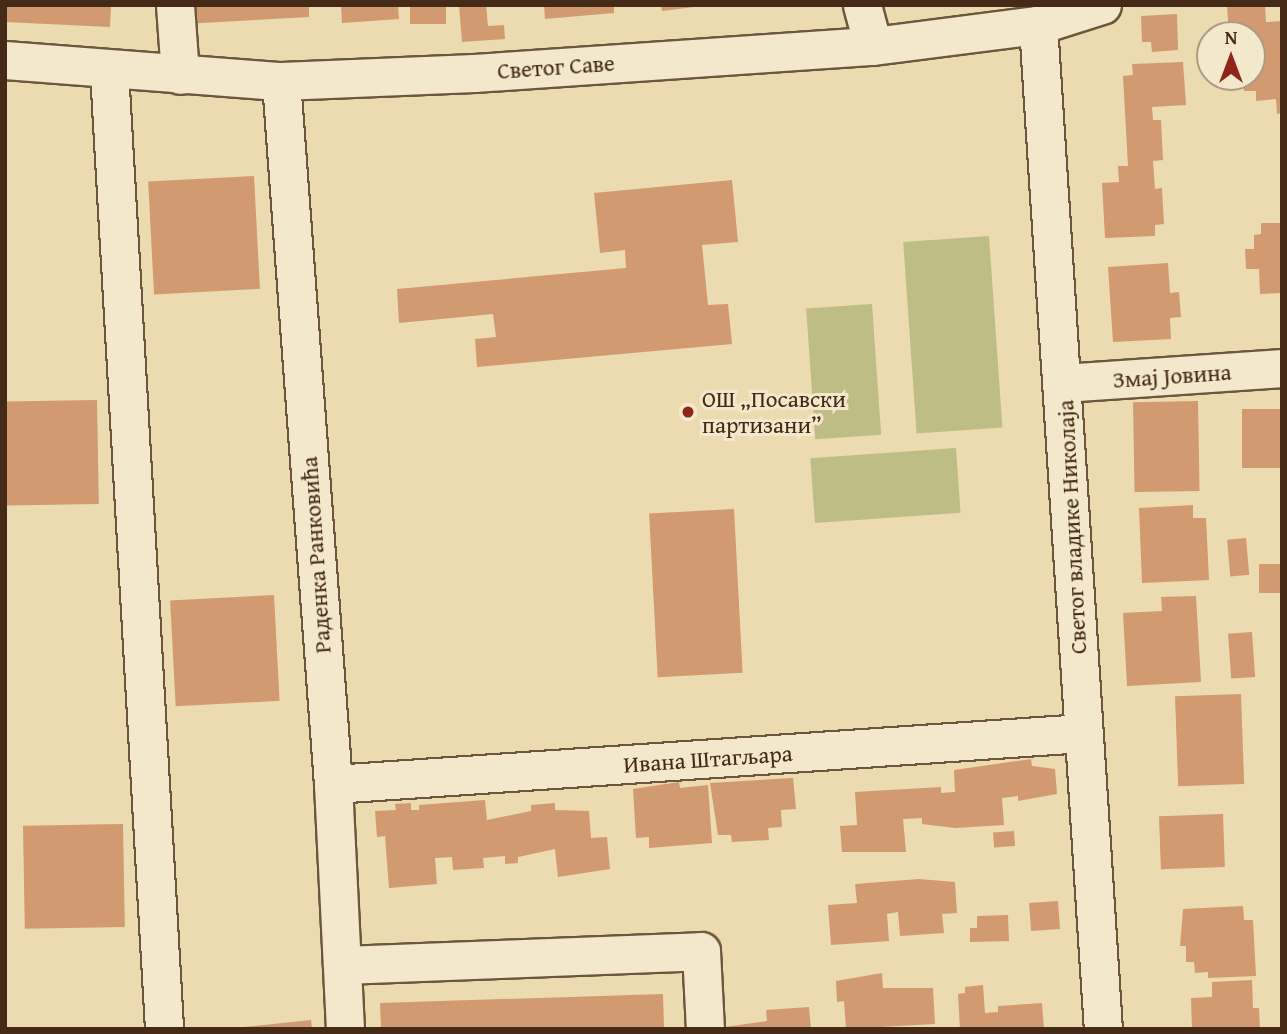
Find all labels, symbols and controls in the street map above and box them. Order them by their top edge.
north arrow [1196,21,1266,91]
text: N [1225,23,1237,51]
street label: Светог Саве [496,49,616,85]
street label: Змај Јовина [1112,358,1232,394]
place label: ОШ „Посавски партизани” [702,385,846,439]
street label: Светог владике Николаја [1052,399,1092,655]
marker: ОШ „Посавски партизани” [680,404,696,420]
street label: Раденка Ранковића [295,456,337,654]
street label: Ивана Штагљара [623,739,793,779]

